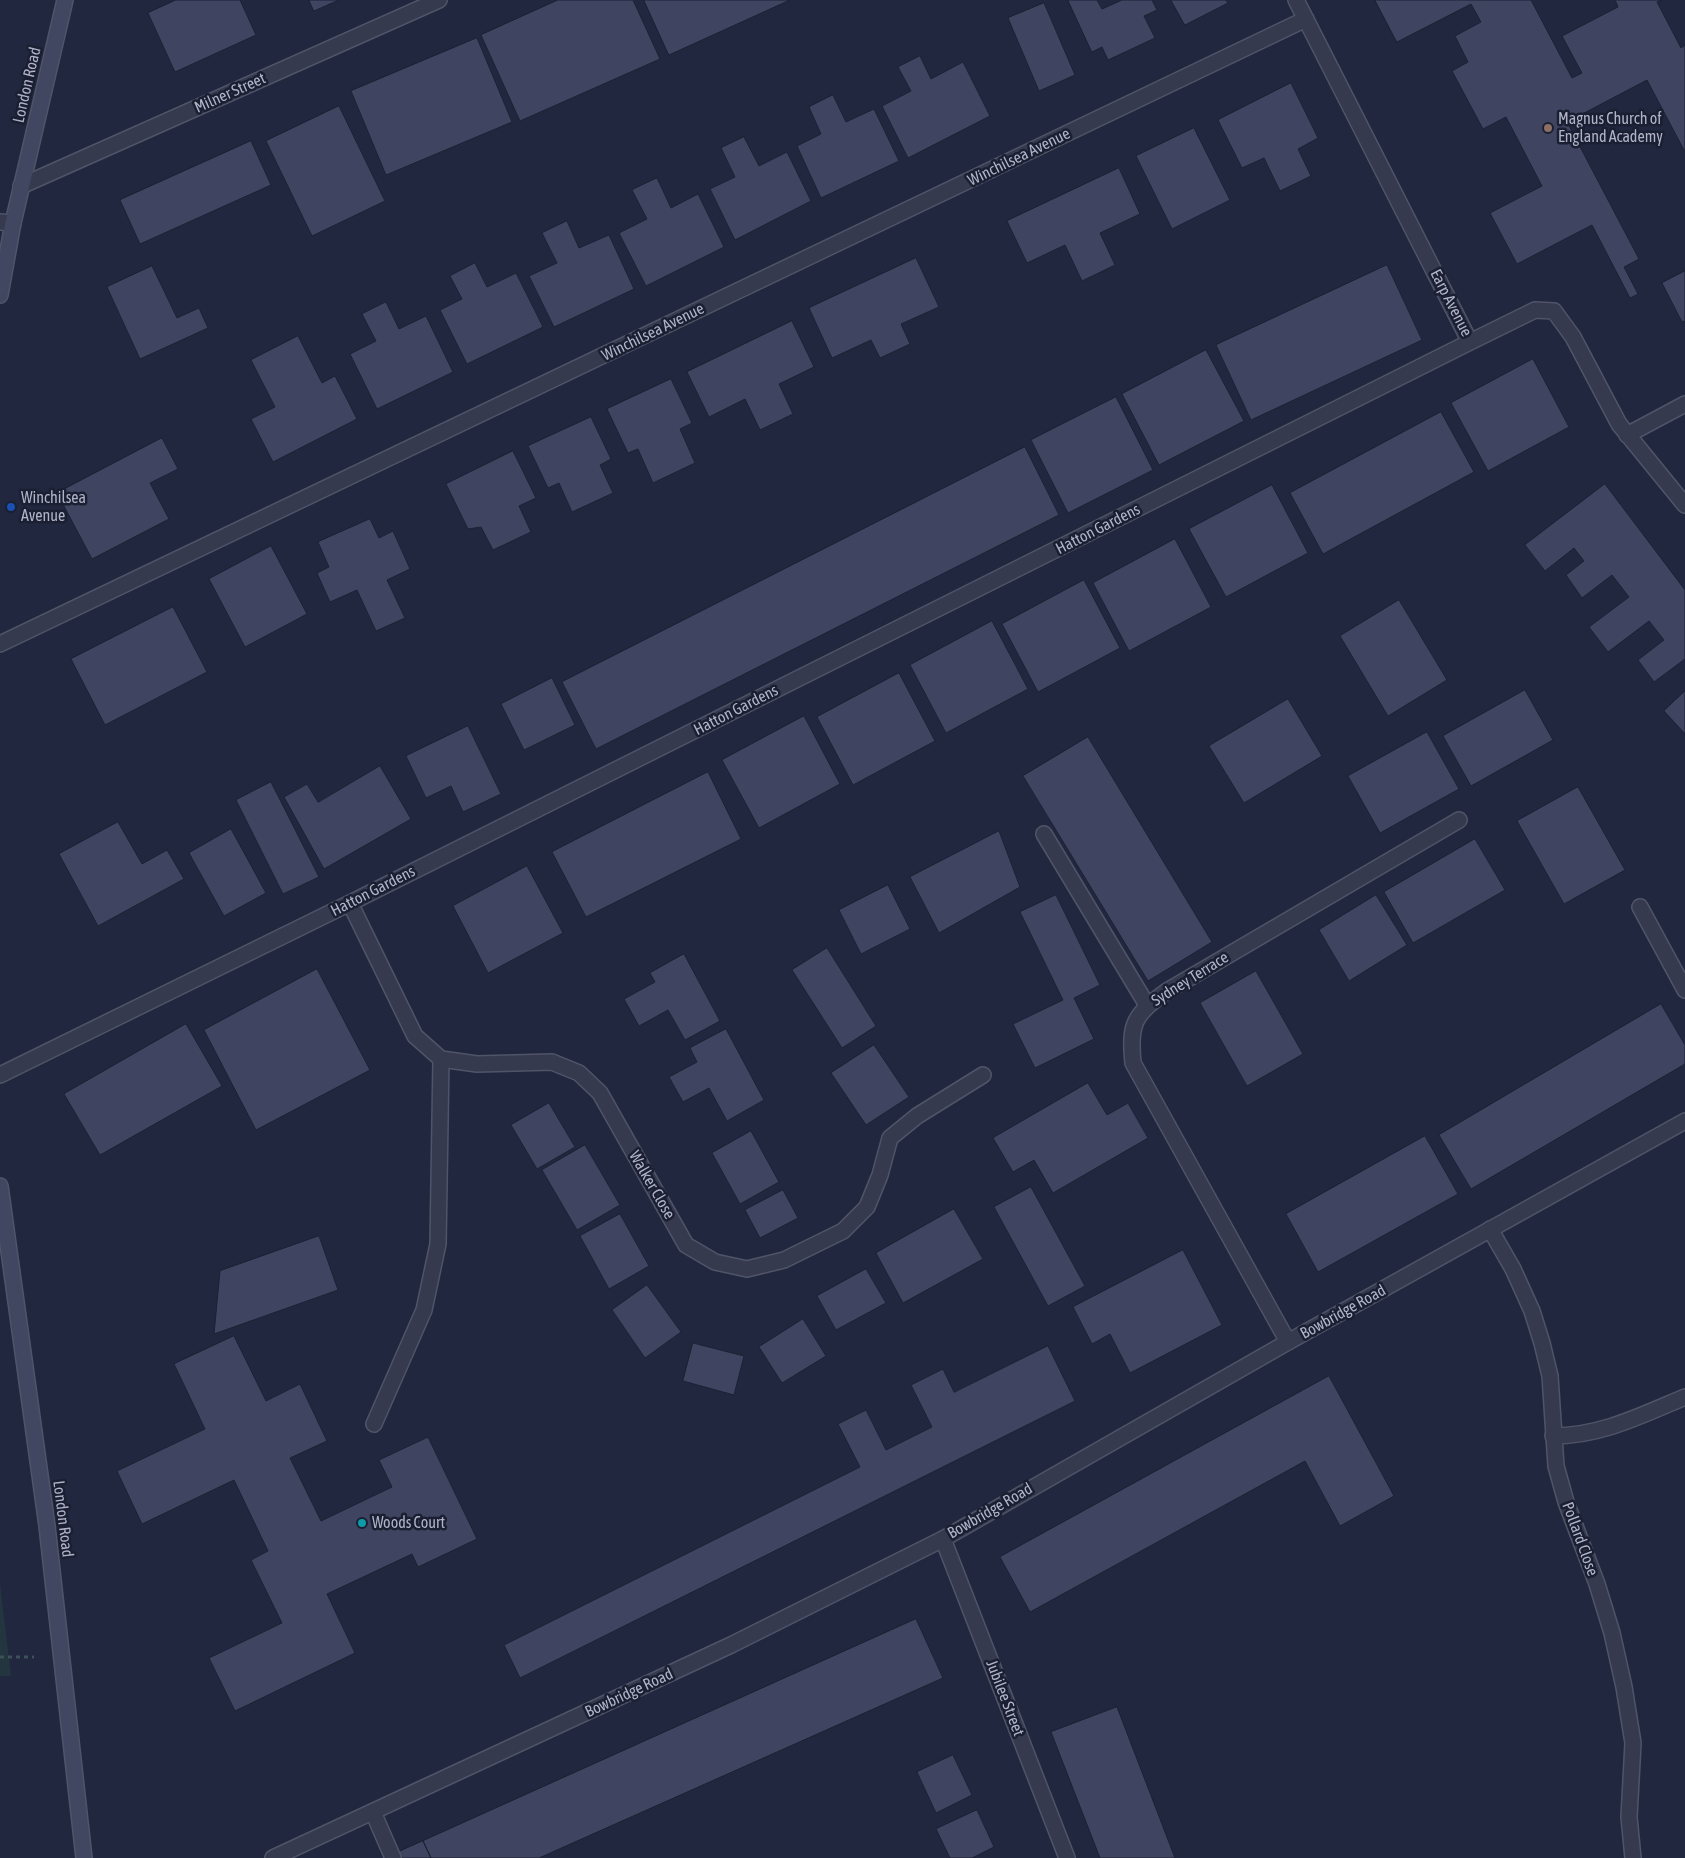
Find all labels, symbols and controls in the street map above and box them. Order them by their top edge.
street label: London Road [9,45,45,125]
street label: Milner Street [192,69,268,117]
place label: Magnus Church of England Academy [1558,109,1663,147]
marker: Magnus Church of England Academy [1542,122,1554,134]
street label: Winchilsea Avenue [965,124,1073,190]
street label: Earp Avenue [1426,266,1476,340]
street label: Winchilsea Avenue [599,299,707,365]
place label: Winchilsea Avenue [21,488,86,526]
street label: Hatton Gardens [1053,500,1143,558]
marker: Winchilsea Avenue [5,501,17,513]
street label: Hatton Gardens [691,681,781,739]
street label: Hatton Gardens [328,862,418,920]
street label: Sydney Terrace [1148,948,1232,1010]
street label: Walker Close [625,1148,679,1222]
street label: Bowbridge Road [1297,1281,1389,1343]
street label: Bowbridge Road [944,1479,1036,1543]
street label: London Road [49,1480,77,1558]
street label: Pollard Close [1558,1499,1602,1579]
place label: Woods Court [372,1513,445,1533]
marker: Woods Court [356,1517,368,1529]
street label: Jubilee Street [982,1657,1028,1739]
street label: Bowbridge Road [582,1664,676,1722]

